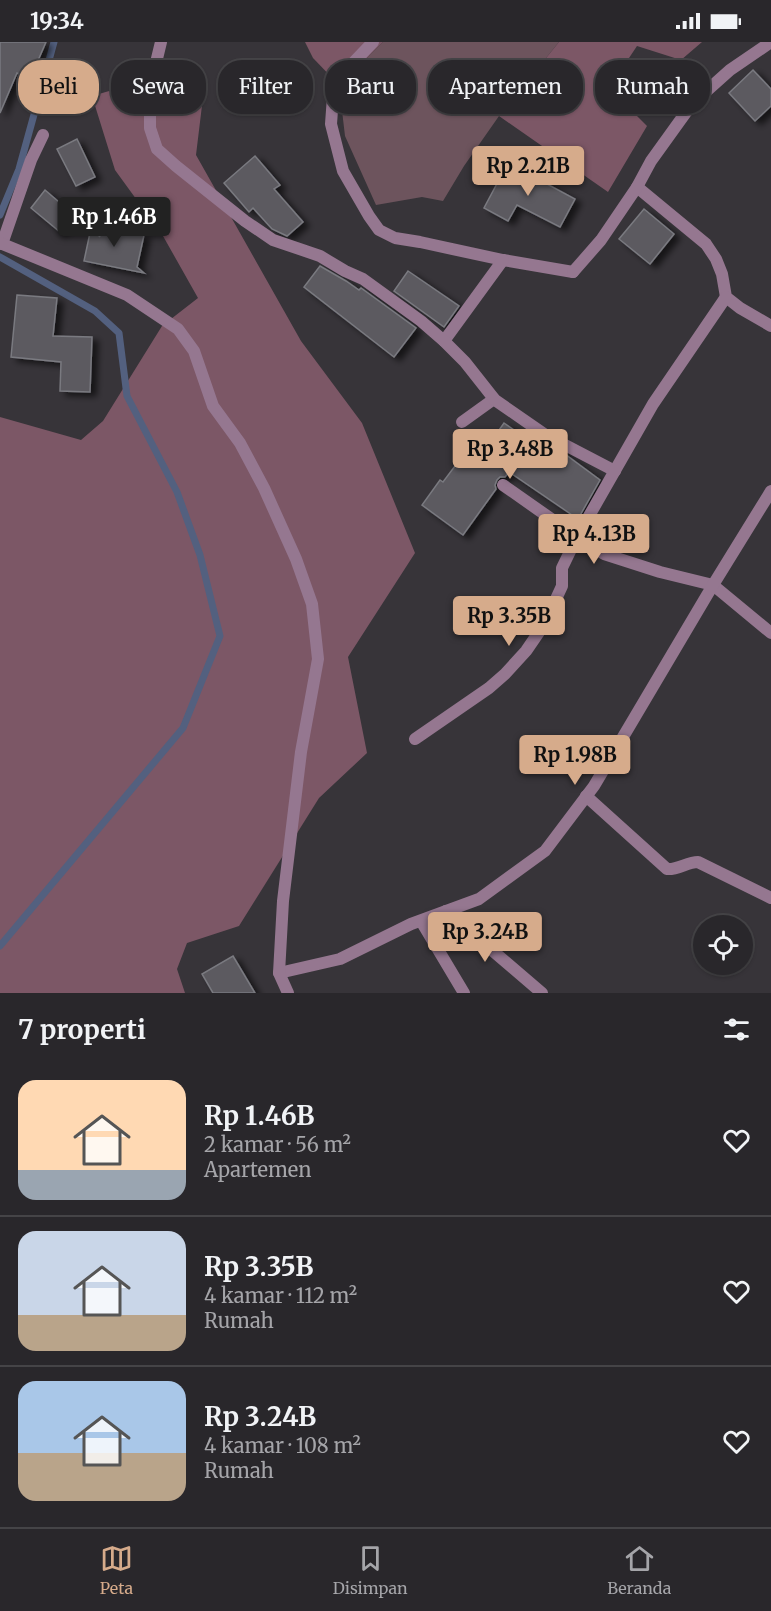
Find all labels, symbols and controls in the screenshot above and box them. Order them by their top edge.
text: 19:34 [30,7,84,35]
chip: Beli [18,60,99,114]
chip: Sewa [111,60,206,114]
chip: Filter [218,60,313,114]
chip: Baru [325,60,416,114]
chip: Apartemen [428,60,583,114]
chip: Rumah [595,60,710,114]
pin: Rp 2.21B [466,146,590,197]
text: Rp 2.21B [486,153,570,178]
pin: Rp 1.46B [52,197,176,248]
text: Rp 1.46B [72,204,156,229]
pin: Rp 3.48B [448,429,572,480]
text: Rp 3.48B [467,436,553,461]
pin: Rp 4.13B [532,514,656,565]
text: Rp 4.13B [552,521,636,546]
pin: Rp 3.35B [447,596,571,647]
text: Rp 3.35B [467,603,551,628]
pin: Rp 1.98B [513,735,637,786]
text: Rp 1.98B [533,742,617,767]
pin: Rp 3.24B [423,912,547,963]
map controls [693,915,753,975]
button: locate [693,915,753,975]
text: Rp 3.24B [442,919,528,944]
text: 7 properti [18,1013,146,1046]
icon: filters [720,1013,753,1046]
text: Rp 1.46B [204,1099,314,1132]
icon: home [66,1104,138,1176]
icon: heart [720,1124,753,1157]
text: 2 kamar · 56 m² [204,1132,351,1157]
text: Apartemen [204,1157,311,1182]
text: Rp 3.35B [204,1250,313,1283]
icon: home [66,1255,138,1327]
icon: heart [720,1275,753,1308]
text: 4 kamar · 112 m² [204,1283,357,1308]
text: Rumah [204,1308,274,1333]
text: Rp 3.24B [204,1400,316,1433]
icon: home [66,1405,138,1477]
icon: heart [720,1425,753,1458]
text: 4 kamar · 108 m² [204,1433,361,1458]
text: Rumah [204,1458,274,1483]
tab: Peta [100,1542,133,1598]
tab: Disimpan [333,1542,408,1598]
tab: Beranda [607,1542,671,1598]

